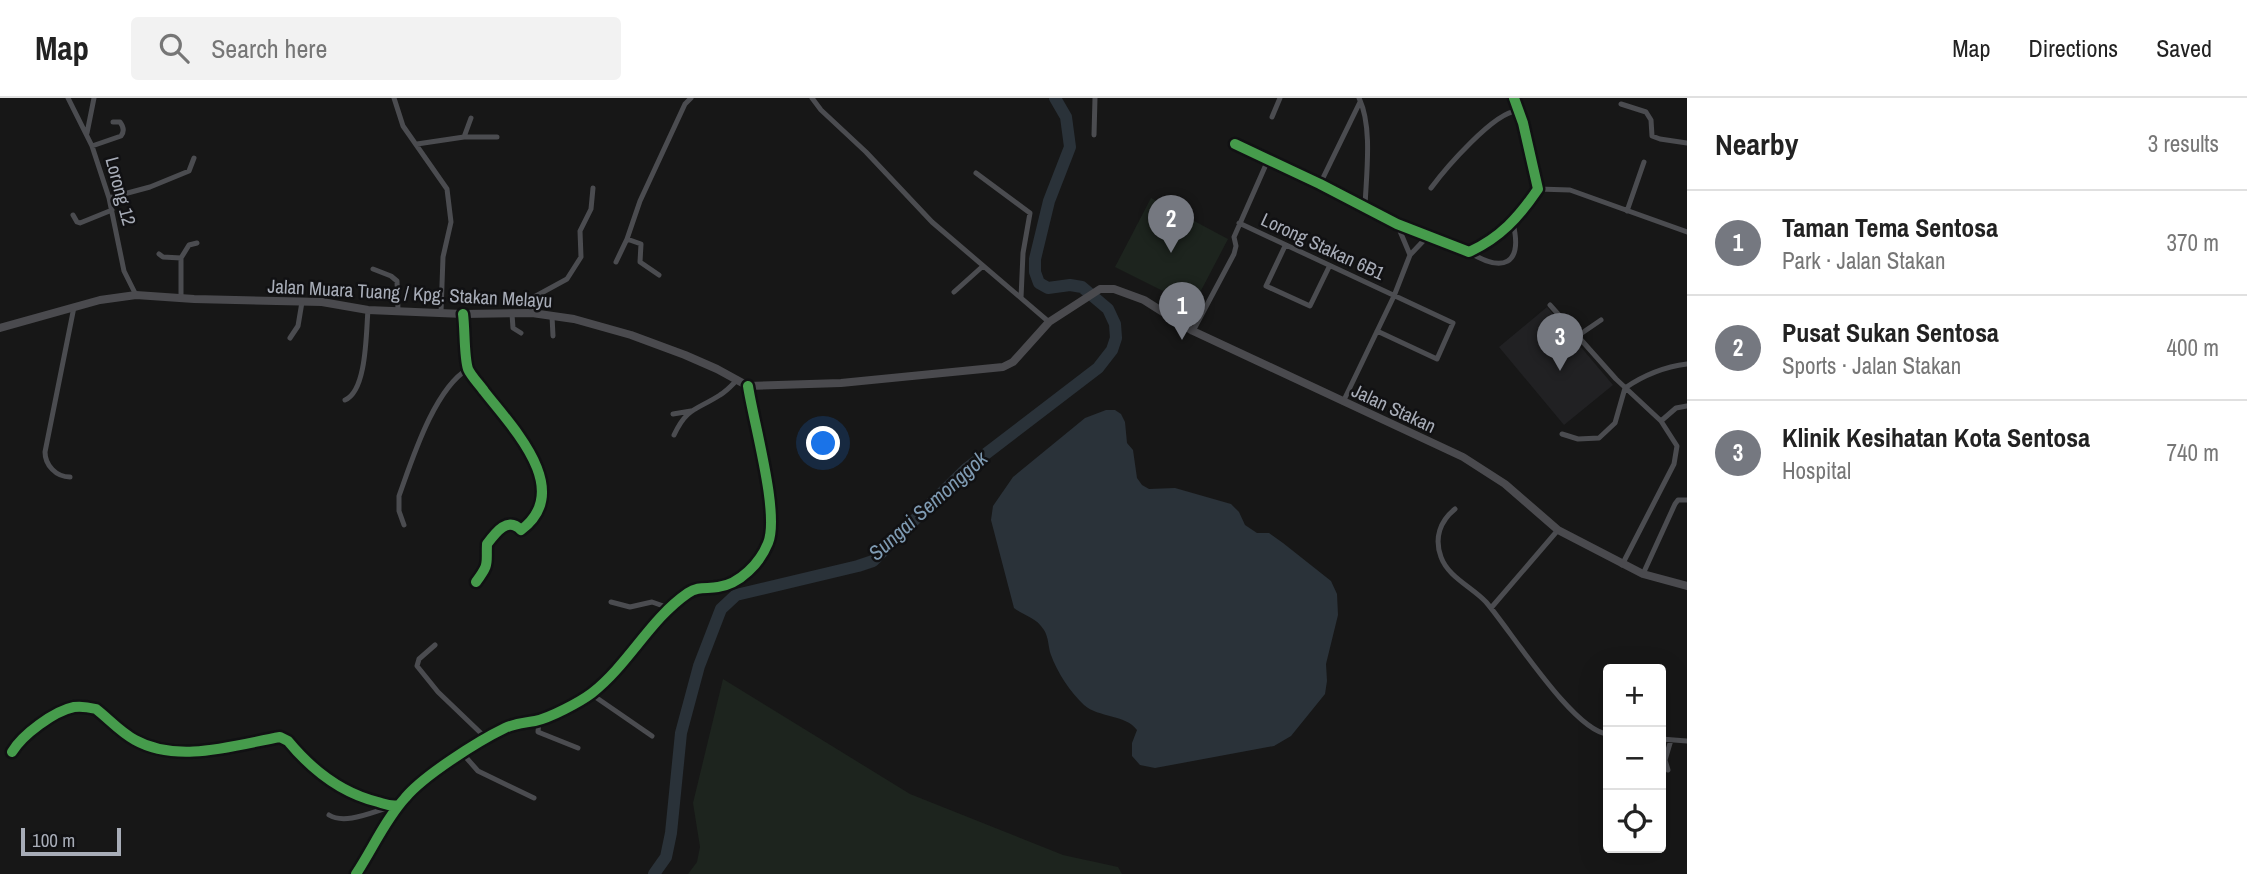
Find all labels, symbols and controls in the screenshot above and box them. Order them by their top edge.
search box [131,17,621,80]
text: Map [35,26,89,70]
icon: search [155,29,193,67]
text: Search here [211,31,327,66]
text: Map [1952,32,1990,64]
text: Directions [2028,32,2118,64]
text: Saved [2156,32,2212,64]
text: Nearby [1715,124,1798,164]
text: 3 results [2148,128,2219,159]
street label: Lorong 12 [99,154,143,228]
pin: 2 [1148,195,1194,253]
street label: Lorong Stakan 6B1 [1257,206,1389,286]
text: Taman Tema Sentosa [1782,210,1998,245]
text: 1 [1733,227,1743,258]
text: 370 m [2167,227,2219,258]
text: Park · Jalan Stakan [1782,245,1946,276]
street label: Jalan Muara Tuang / Kpg. Stakan Melayu [267,273,553,313]
pin: 1 [1159,282,1205,340]
pin: 3 [1537,313,1583,371]
text: Pusat Sukan Sentosa [1782,315,1999,350]
text: 2 [1733,332,1743,363]
text: 400 m [2167,332,2219,363]
text: Sports · Jalan Stakan [1782,350,1961,381]
street label: Jalan Stakan [1348,377,1440,439]
text: Klinik Kesihatan Kota Sentosa [1782,420,2090,455]
your location [806,426,840,460]
text: 3 [1733,437,1743,468]
text: 740 m [2167,437,2219,468]
water label: Sungai Semonggok [862,443,995,567]
text: Hospital [1782,455,1851,486]
map controls [1603,664,1666,853]
button: + [1603,664,1666,727]
button: − [1603,727,1666,790]
button: locate [1603,790,1666,853]
scale bar [21,825,121,857]
text: 100 m [32,827,75,853]

